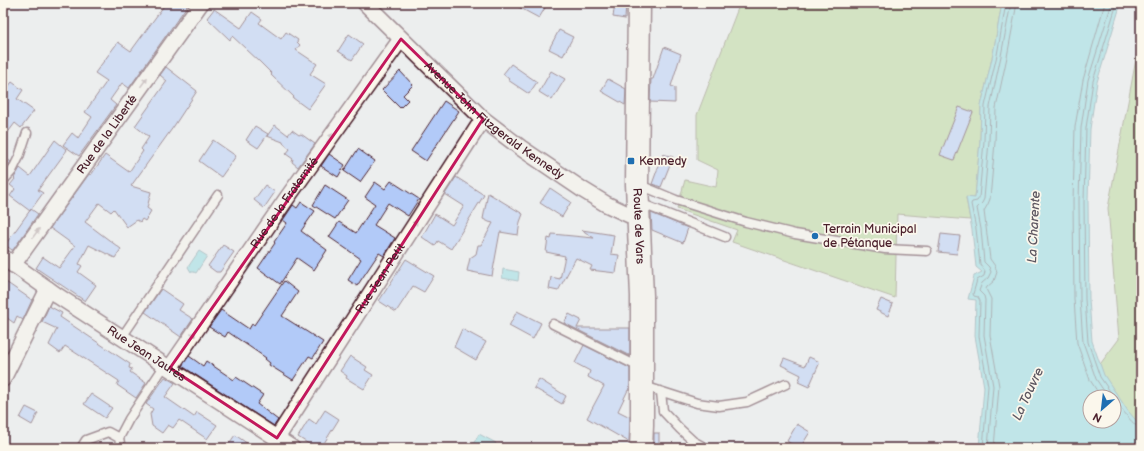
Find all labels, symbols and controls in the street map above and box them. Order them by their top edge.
street label: Avenue John Fitzgerald Kennedy [421,58,567,183]
one-way arrow [140,77,148,87]
street label: Rue de la Liberté [73,92,140,177]
one-way arrow [326,132,334,143]
street label: Rue de la Fraternité [247,154,322,251]
place label: Kennedy [639,154,687,169]
marker: Kennedy [626,156,636,166]
street label: Route de Vars [630,188,648,264]
water label: La Charente [1024,190,1044,263]
one-way arrow [410,220,418,230]
place label: Terrain Municipal de Pétanque [823,222,916,251]
one-way arrow [32,228,40,238]
marker: Terrain Municipal de Pétanque [810,231,820,241]
street label: Rue Jean-Petit [352,240,408,316]
street label: Rue Jean Jaurès [104,322,189,385]
one-way arrow [188,331,196,341]
water label: La Touvre [1009,365,1047,423]
north arrow [1082,389,1122,429]
one-way arrow [294,400,302,410]
text: N [1091,410,1104,425]

